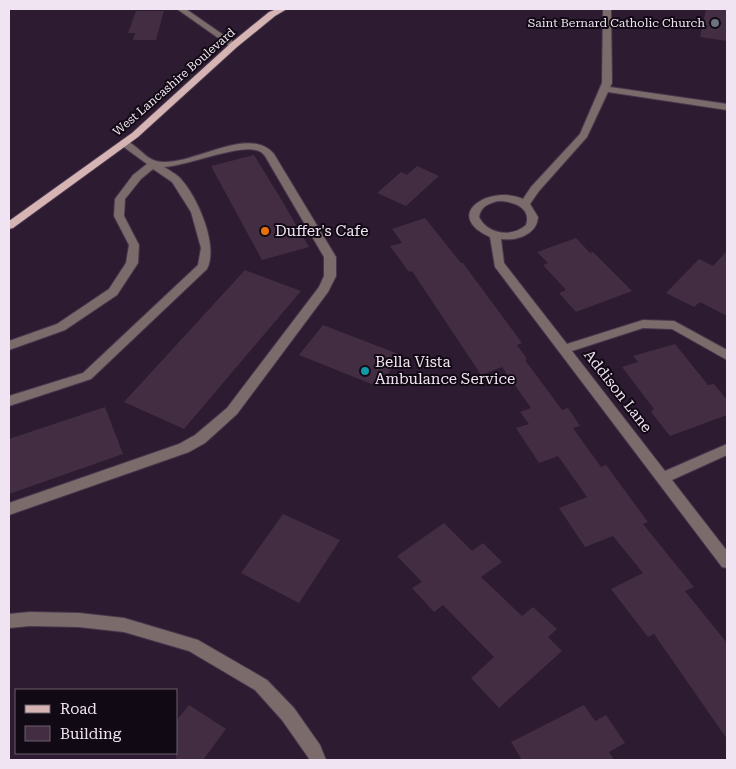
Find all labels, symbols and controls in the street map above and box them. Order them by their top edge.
place label: Saint Bernard Catholic Church [528,16,705,30]
marker: Saint Bernard Catholic Church [709,17,721,29]
street label: West Lancashire Boulevard [110,25,238,139]
place label: Duffer's Cafe [275,222,368,240]
marker: Duffer's Cafe [259,225,271,237]
street label: Addison Lane [580,346,656,436]
place label: Bella Vista Ambulance Service [375,353,515,388]
marker: Bella Vista Ambulance Service [359,365,371,377]
legend [15,689,178,754]
text: Road [60,700,97,718]
text: Building [60,725,122,743]

